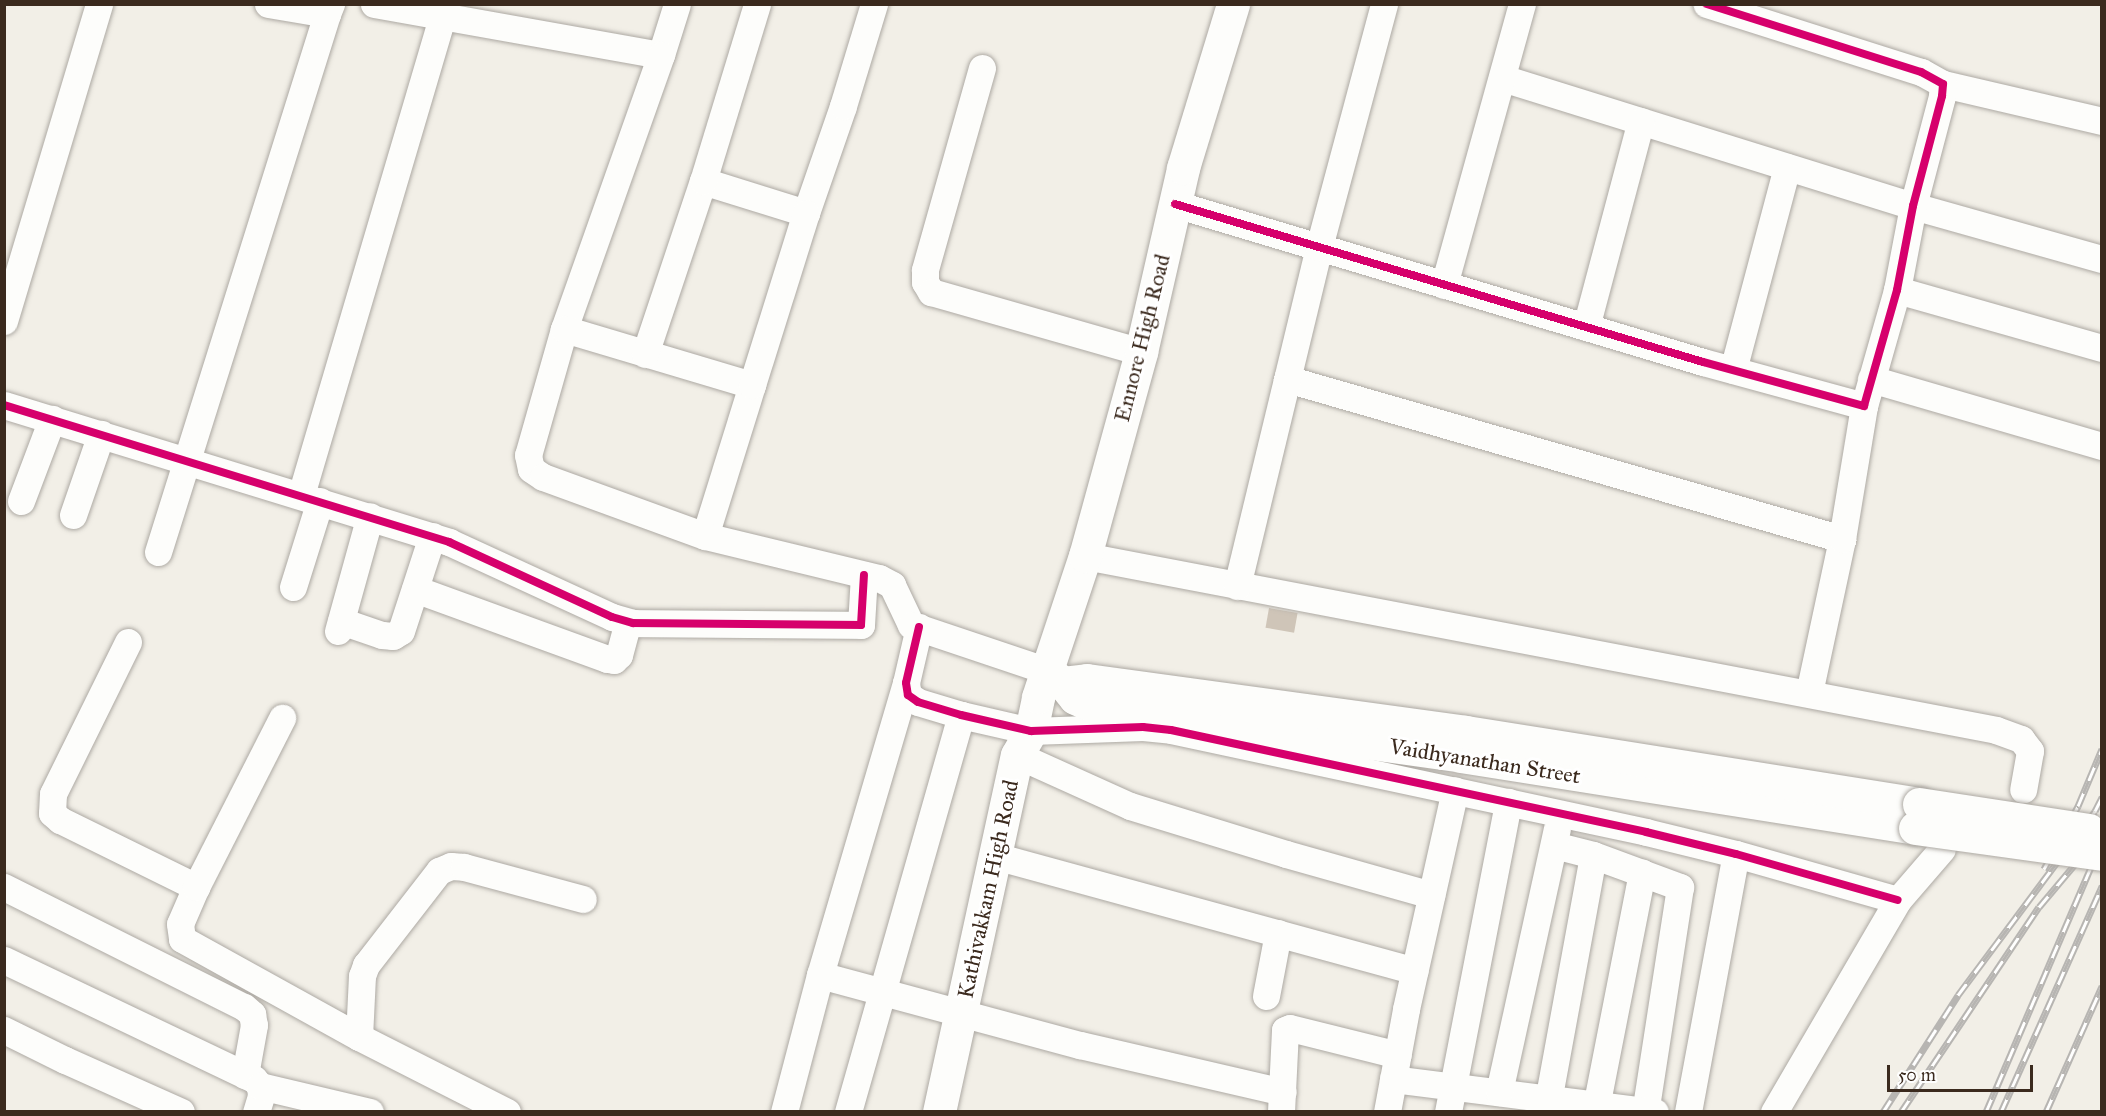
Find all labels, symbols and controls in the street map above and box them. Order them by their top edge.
street label: Ennore High Road [1108,251,1176,425]
street label: Vaidhyanathan Street [1388,733,1582,789]
street label: Kathivakkam High Road [952,777,1024,1001]
scale bar [1890,1053,2036,1091]
text: 50 m [1898,1064,1936,1086]

